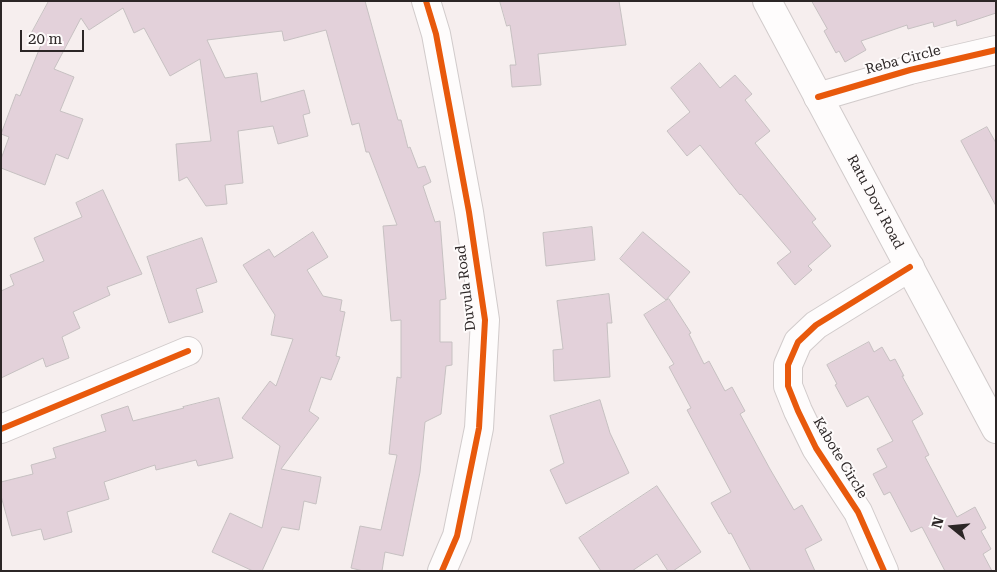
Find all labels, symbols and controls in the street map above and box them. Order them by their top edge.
scale bar [22,20,86,52]
text: 20 m [28,30,62,48]
street label: Reba Circle [864,42,942,78]
street label: Ratu Dovi Road [843,152,907,252]
street label: Duvula Road [452,244,480,332]
street label: Kabote Circle [809,414,871,502]
north arrow [927,502,977,552]
text: N [928,515,947,530]

